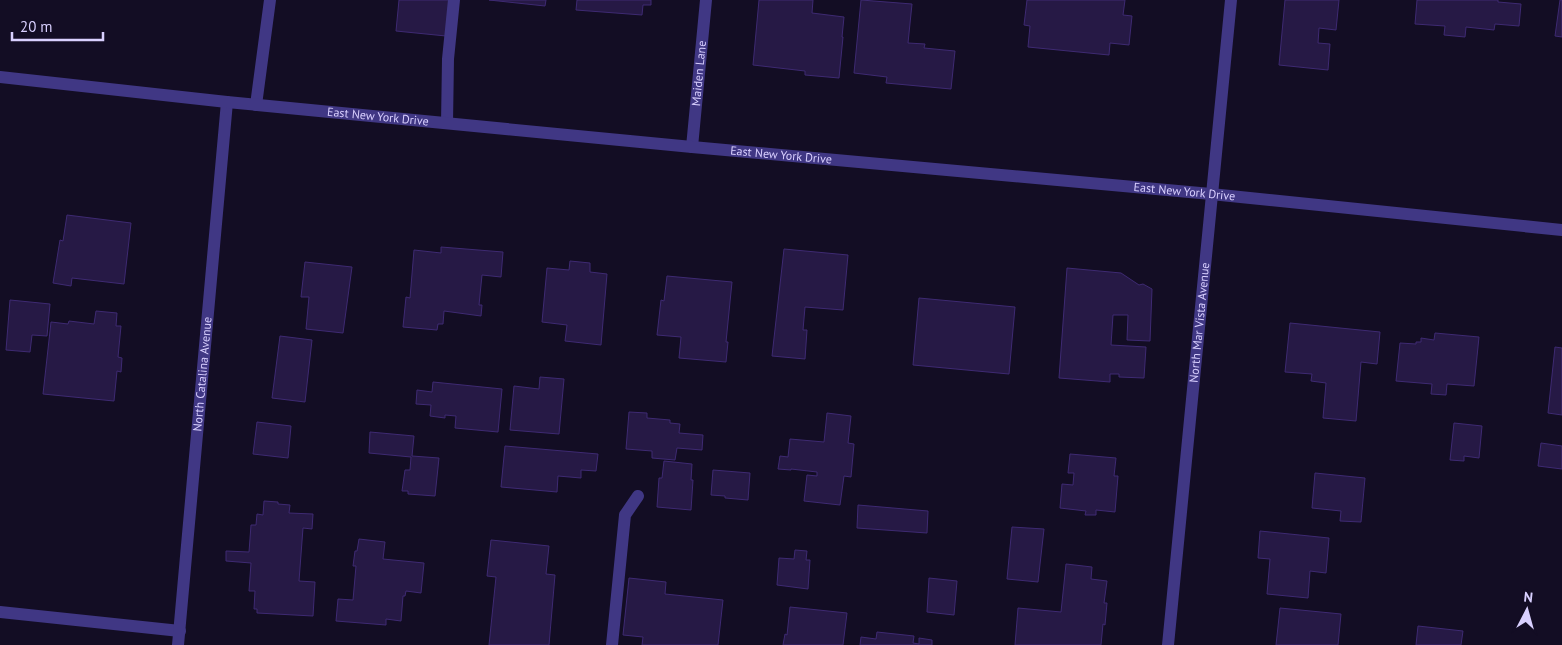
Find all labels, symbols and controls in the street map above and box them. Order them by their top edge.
scale bar [12,10,104,42]
text: 20 m [20,17,53,36]
street label: Maiden Lane [688,40,709,107]
street label: East New York Drive [327,104,429,128]
street label: East New York Drive [730,143,833,167]
street label: East New York Drive [1133,179,1236,203]
street label: North Mar Vista Avenue [1186,262,1212,383]
street label: North Catalina Avenue [189,316,215,432]
north arrow [1502,585,1552,635]
text: N [1523,588,1534,607]

